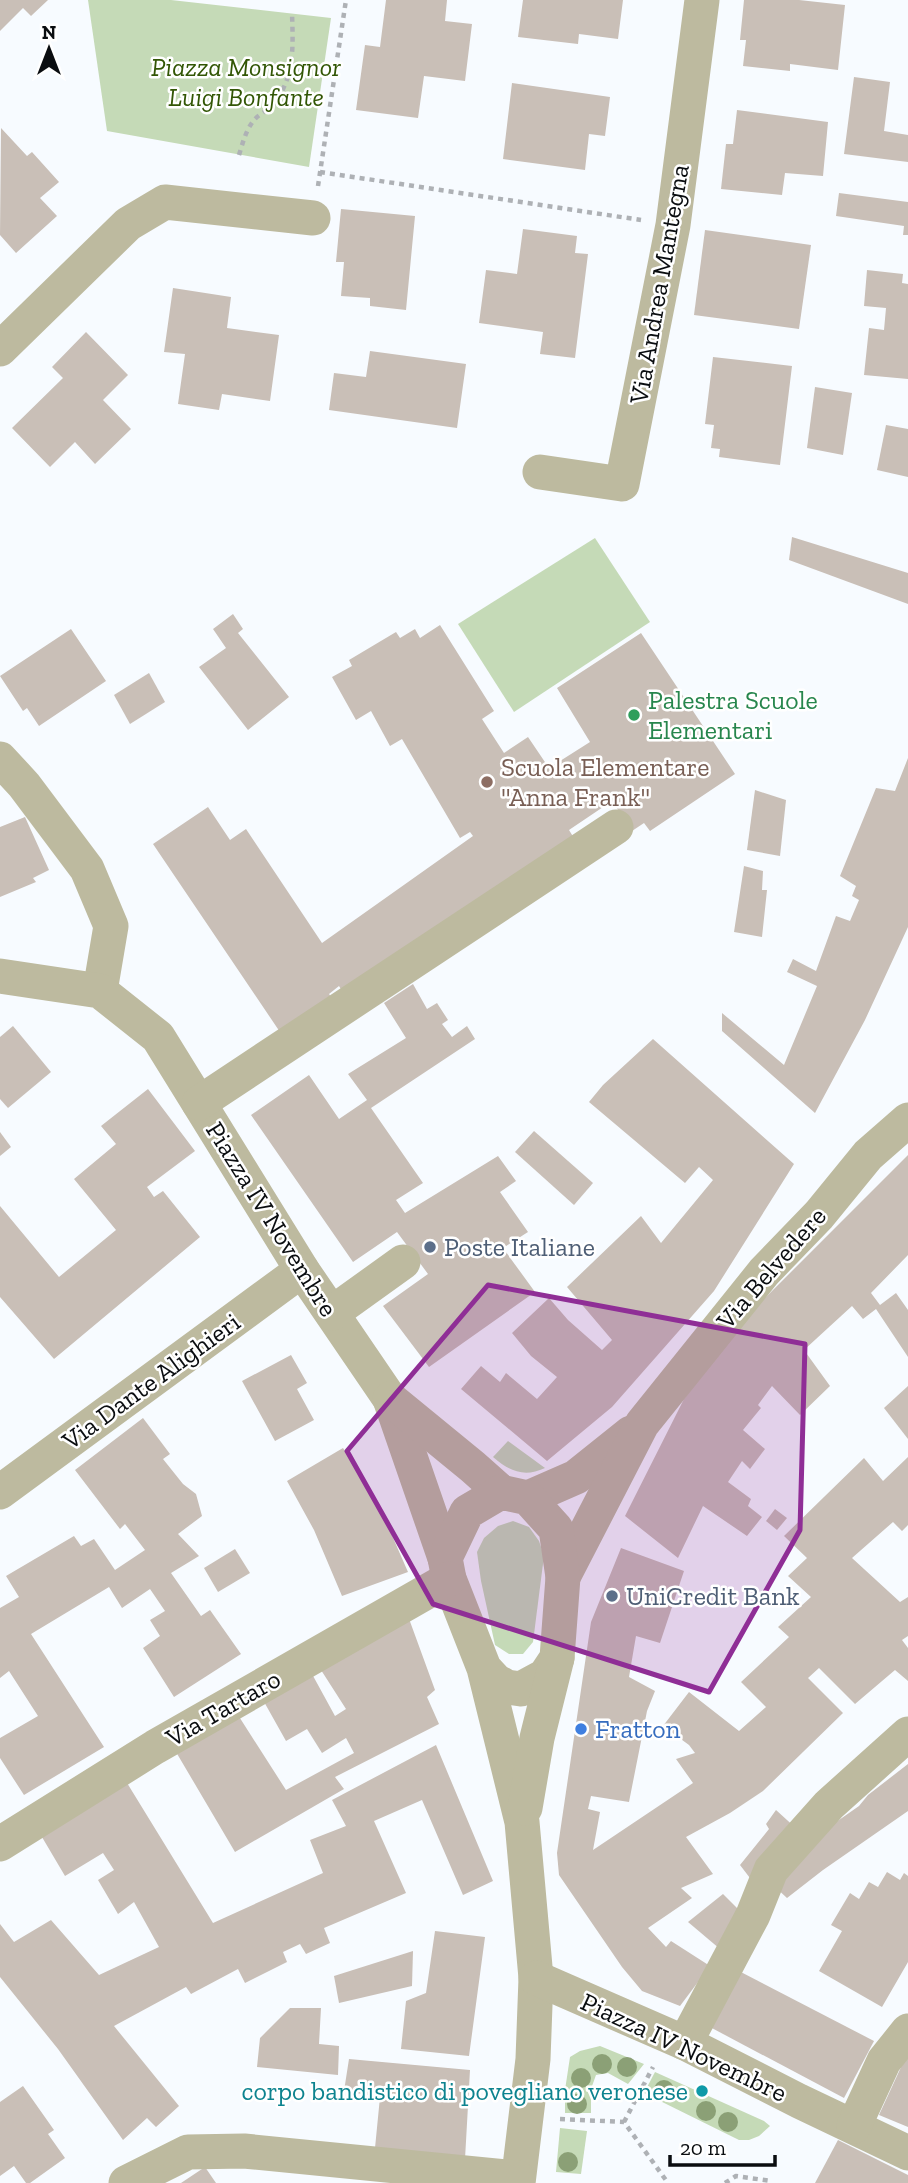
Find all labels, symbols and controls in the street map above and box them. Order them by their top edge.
north arrow [14,14,84,84]
text: N [42,21,56,44]
park label: Piazza Monsignor Luigi Bonfante [151,51,341,113]
street label: Via Andrea Mantegna [622,161,696,407]
place label: Palestra Scuole Elementari [648,684,818,746]
marker: Palestra Scuole Elementari [626,707,642,723]
place label: Scuola Elementare "Anna Frank" [501,751,710,813]
marker: Scuola Elementare "Anna Frank" [479,774,495,790]
street label: Piazza IV Novembre [199,1116,345,1322]
street label: Via Belvedere [709,1200,833,1336]
place label: Poste Italiane [444,1231,595,1263]
marker: Poste Italiane [422,1239,438,1255]
street label: Via Dante Alighieri [55,1306,246,1457]
place label: UniCredit Bank [626,1580,800,1612]
marker: UniCredit Bank [604,1588,620,1604]
street label: Via Tartaro [159,1662,286,1754]
place label: Fratton [595,1713,681,1745]
marker: Fratton [573,1721,589,1737]
street label: Piazza IV Novembre [576,1985,792,2109]
place label: corpo bandistico di povegliano veronese [242,2075,688,2107]
marker: corpo bandistico di povegliano veronese [694,2083,710,2099]
scale bar [670,2124,775,2168]
text: 20 m [680,2135,726,2160]

